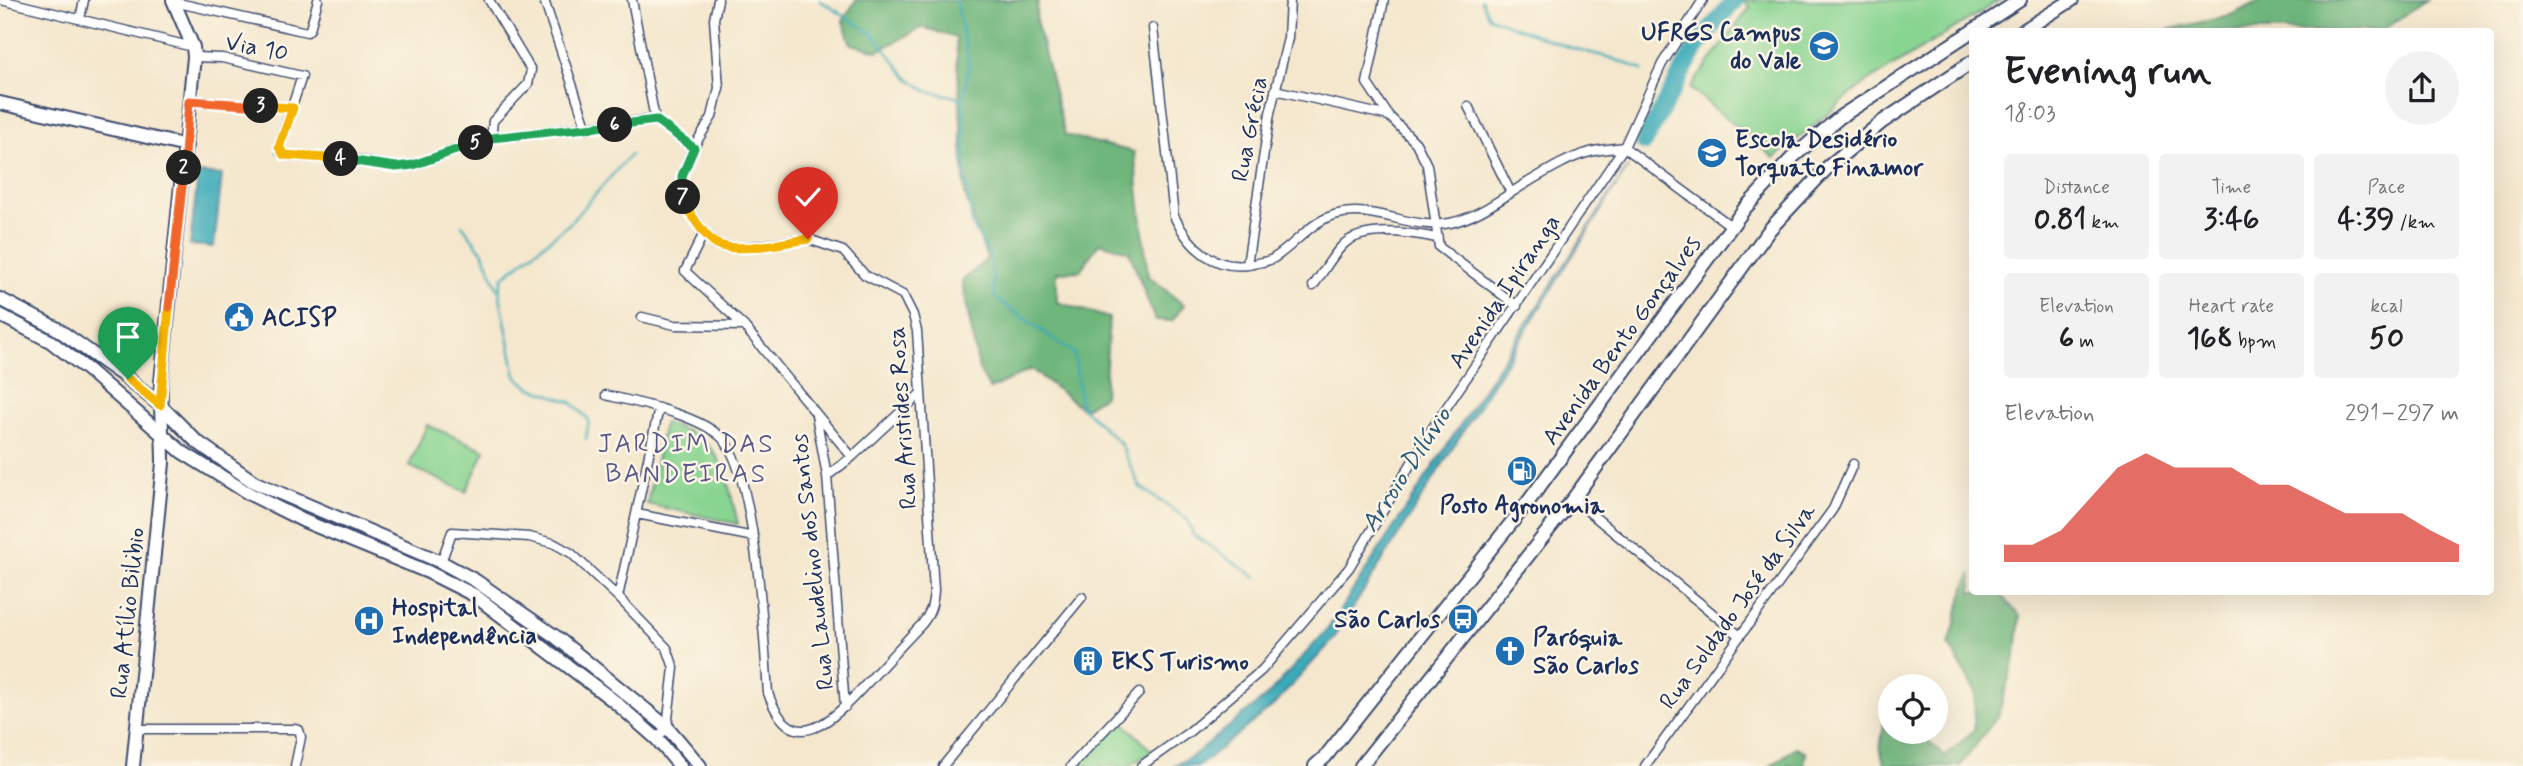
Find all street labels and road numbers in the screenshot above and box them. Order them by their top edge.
street label: Via 10 [223,27,291,70]
street label: Rua Grécia [1225,74,1276,184]
street label: Avenida Ipiranga [1442,209,1568,375]
street label: Avenida Bento Gonçalves [1536,230,1709,452]
street label: Rua Aristides Rosa [882,325,925,510]
street label: Rua Laudelino dos Santos [785,432,842,692]
street label: Rua Soldado José da Silva [1653,497,1824,716]
street label: Rua Atílio Bilibio [104,526,153,700]

